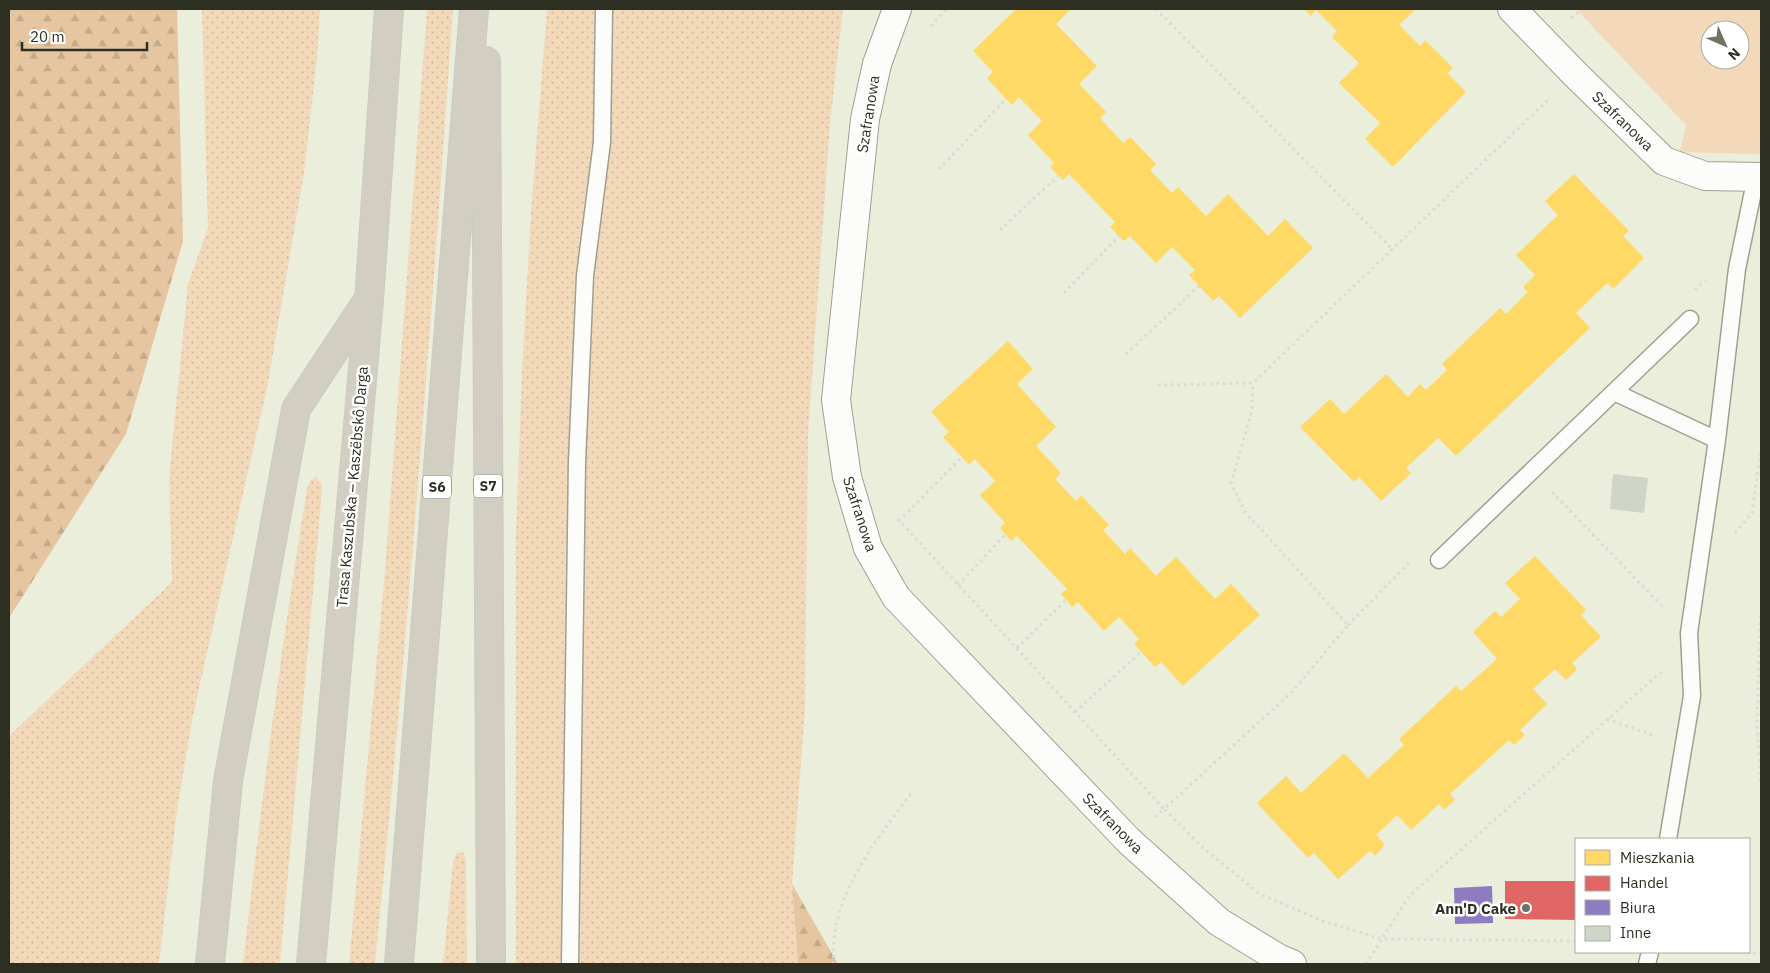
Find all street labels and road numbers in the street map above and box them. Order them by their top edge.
street label: Szafranowa [852,74,884,154]
street label: Szafranowa [1588,87,1658,155]
street label: Trasa Kaszubska – Kaszëbskô Darga [332,366,372,608]
road number: S7 [474,474,502,498]
street label: Szafranowa [839,474,881,554]
road number: S6 [423,476,451,498]
street label: Szafranowa [1079,789,1147,857]

